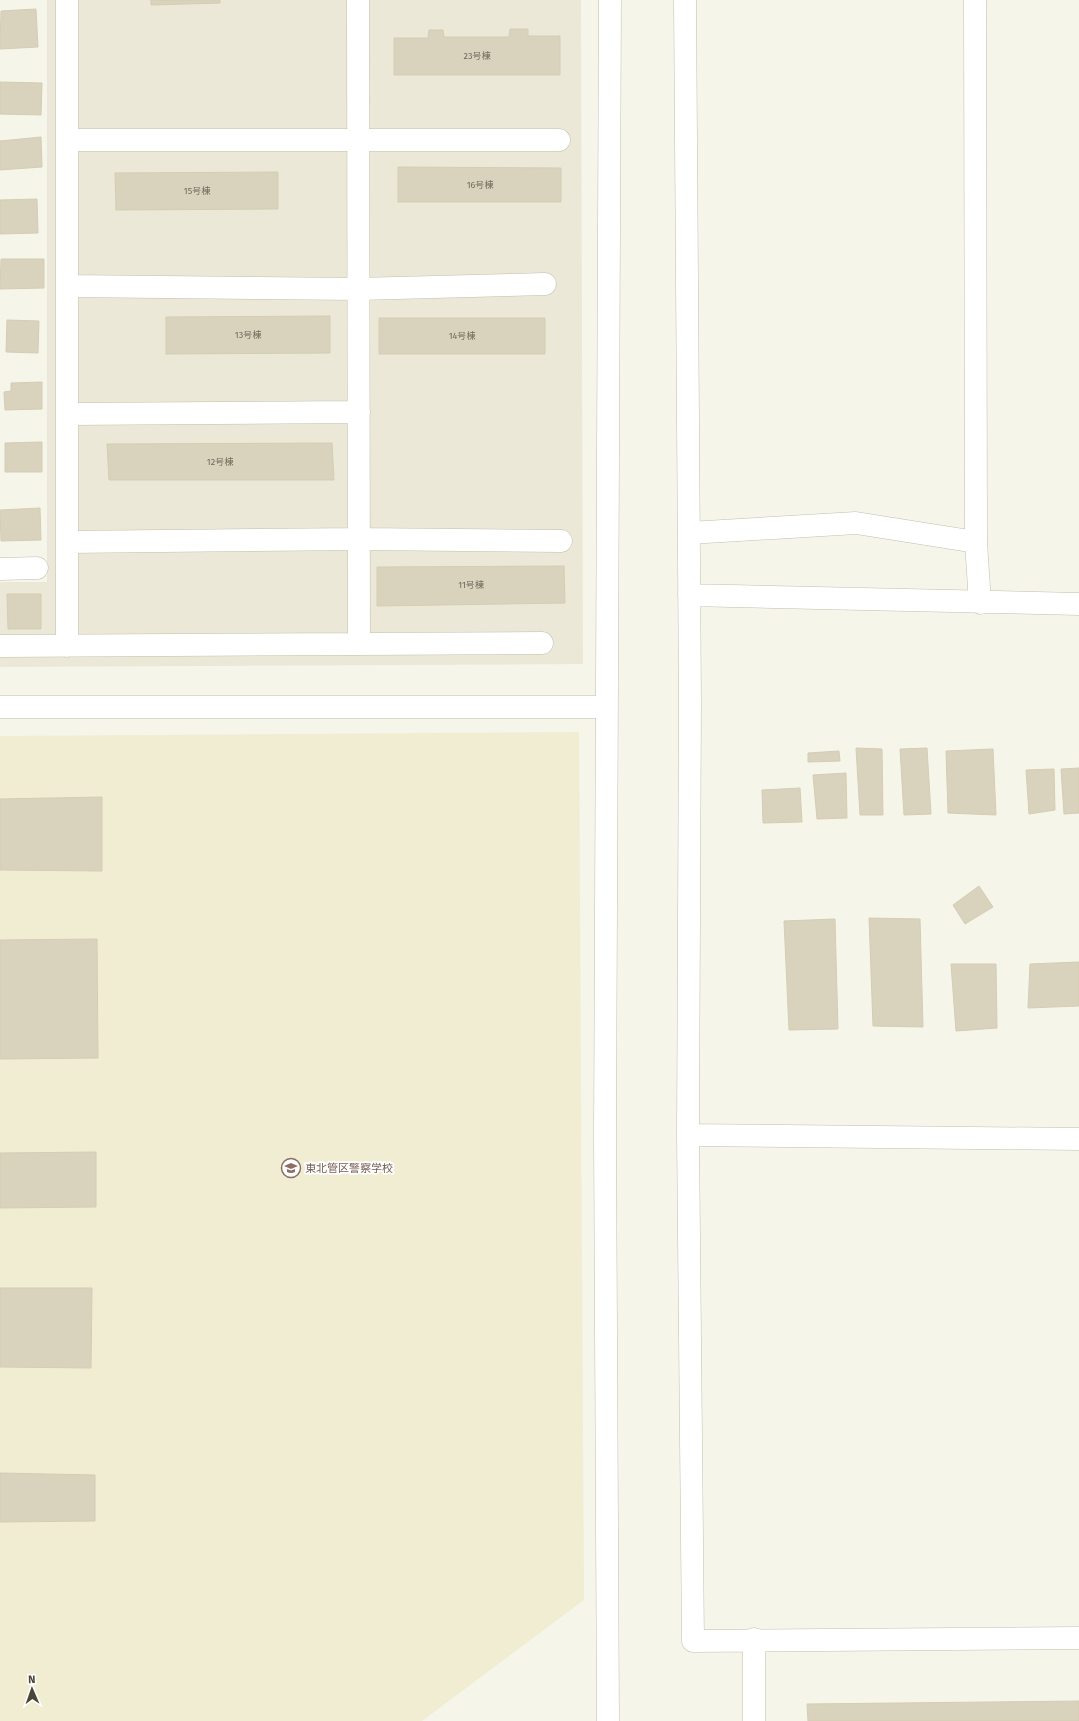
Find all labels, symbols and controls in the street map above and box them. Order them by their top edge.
house number: 23号棟 [464,50,491,61]
house number: 16号棟 [467,179,494,190]
house number: 15号棟 [184,185,211,196]
house number: 13号棟 [235,329,262,340]
house number: 14号棟 [449,330,476,341]
house number: 12号棟 [207,456,234,467]
house number: 11号棟 [458,579,485,590]
school or university icon: 東北管区警察学校 [280,1157,302,1179]
place label: 東北管区警察学校 [305,1162,393,1175]
north arrow [12,1669,52,1709]
text: N [28,1673,36,1686]

